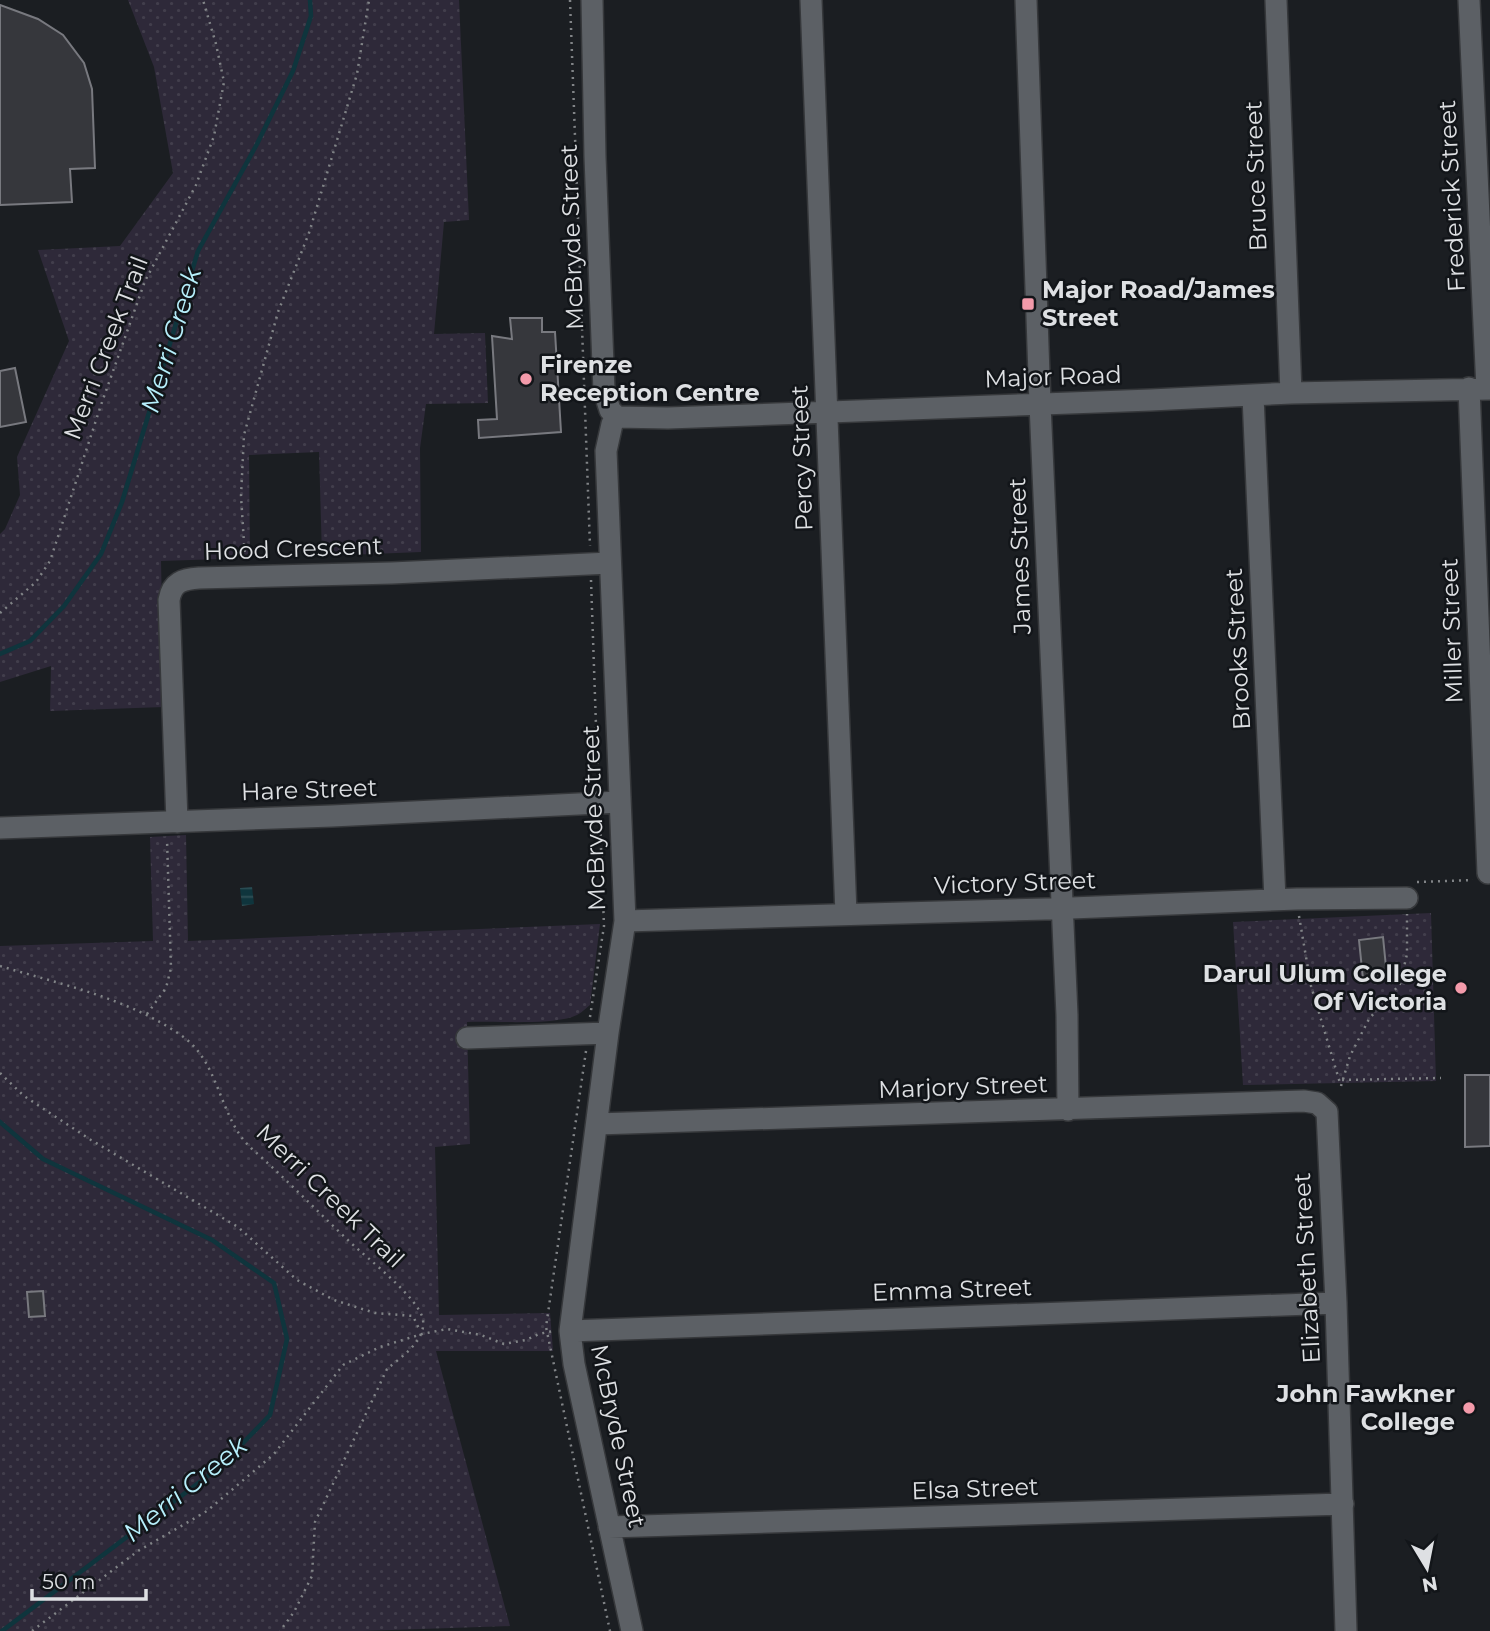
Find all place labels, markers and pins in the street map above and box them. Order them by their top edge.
place label: Major Road/James Street [1042,275,1275,332]
marker: Major Road/James Street [1020,296,1036,312]
place label: Firenze Reception Centre [540,350,760,407]
marker: Firenze Reception Centre [518,371,534,387]
place label: Darul Ulum College Of Victoria [1203,959,1447,1016]
marker: Darul Ulum College Of Victoria [1453,980,1469,996]
place label: John Fawkner College [1275,1379,1455,1436]
marker: John Fawkner College [1461,1400,1477,1416]

